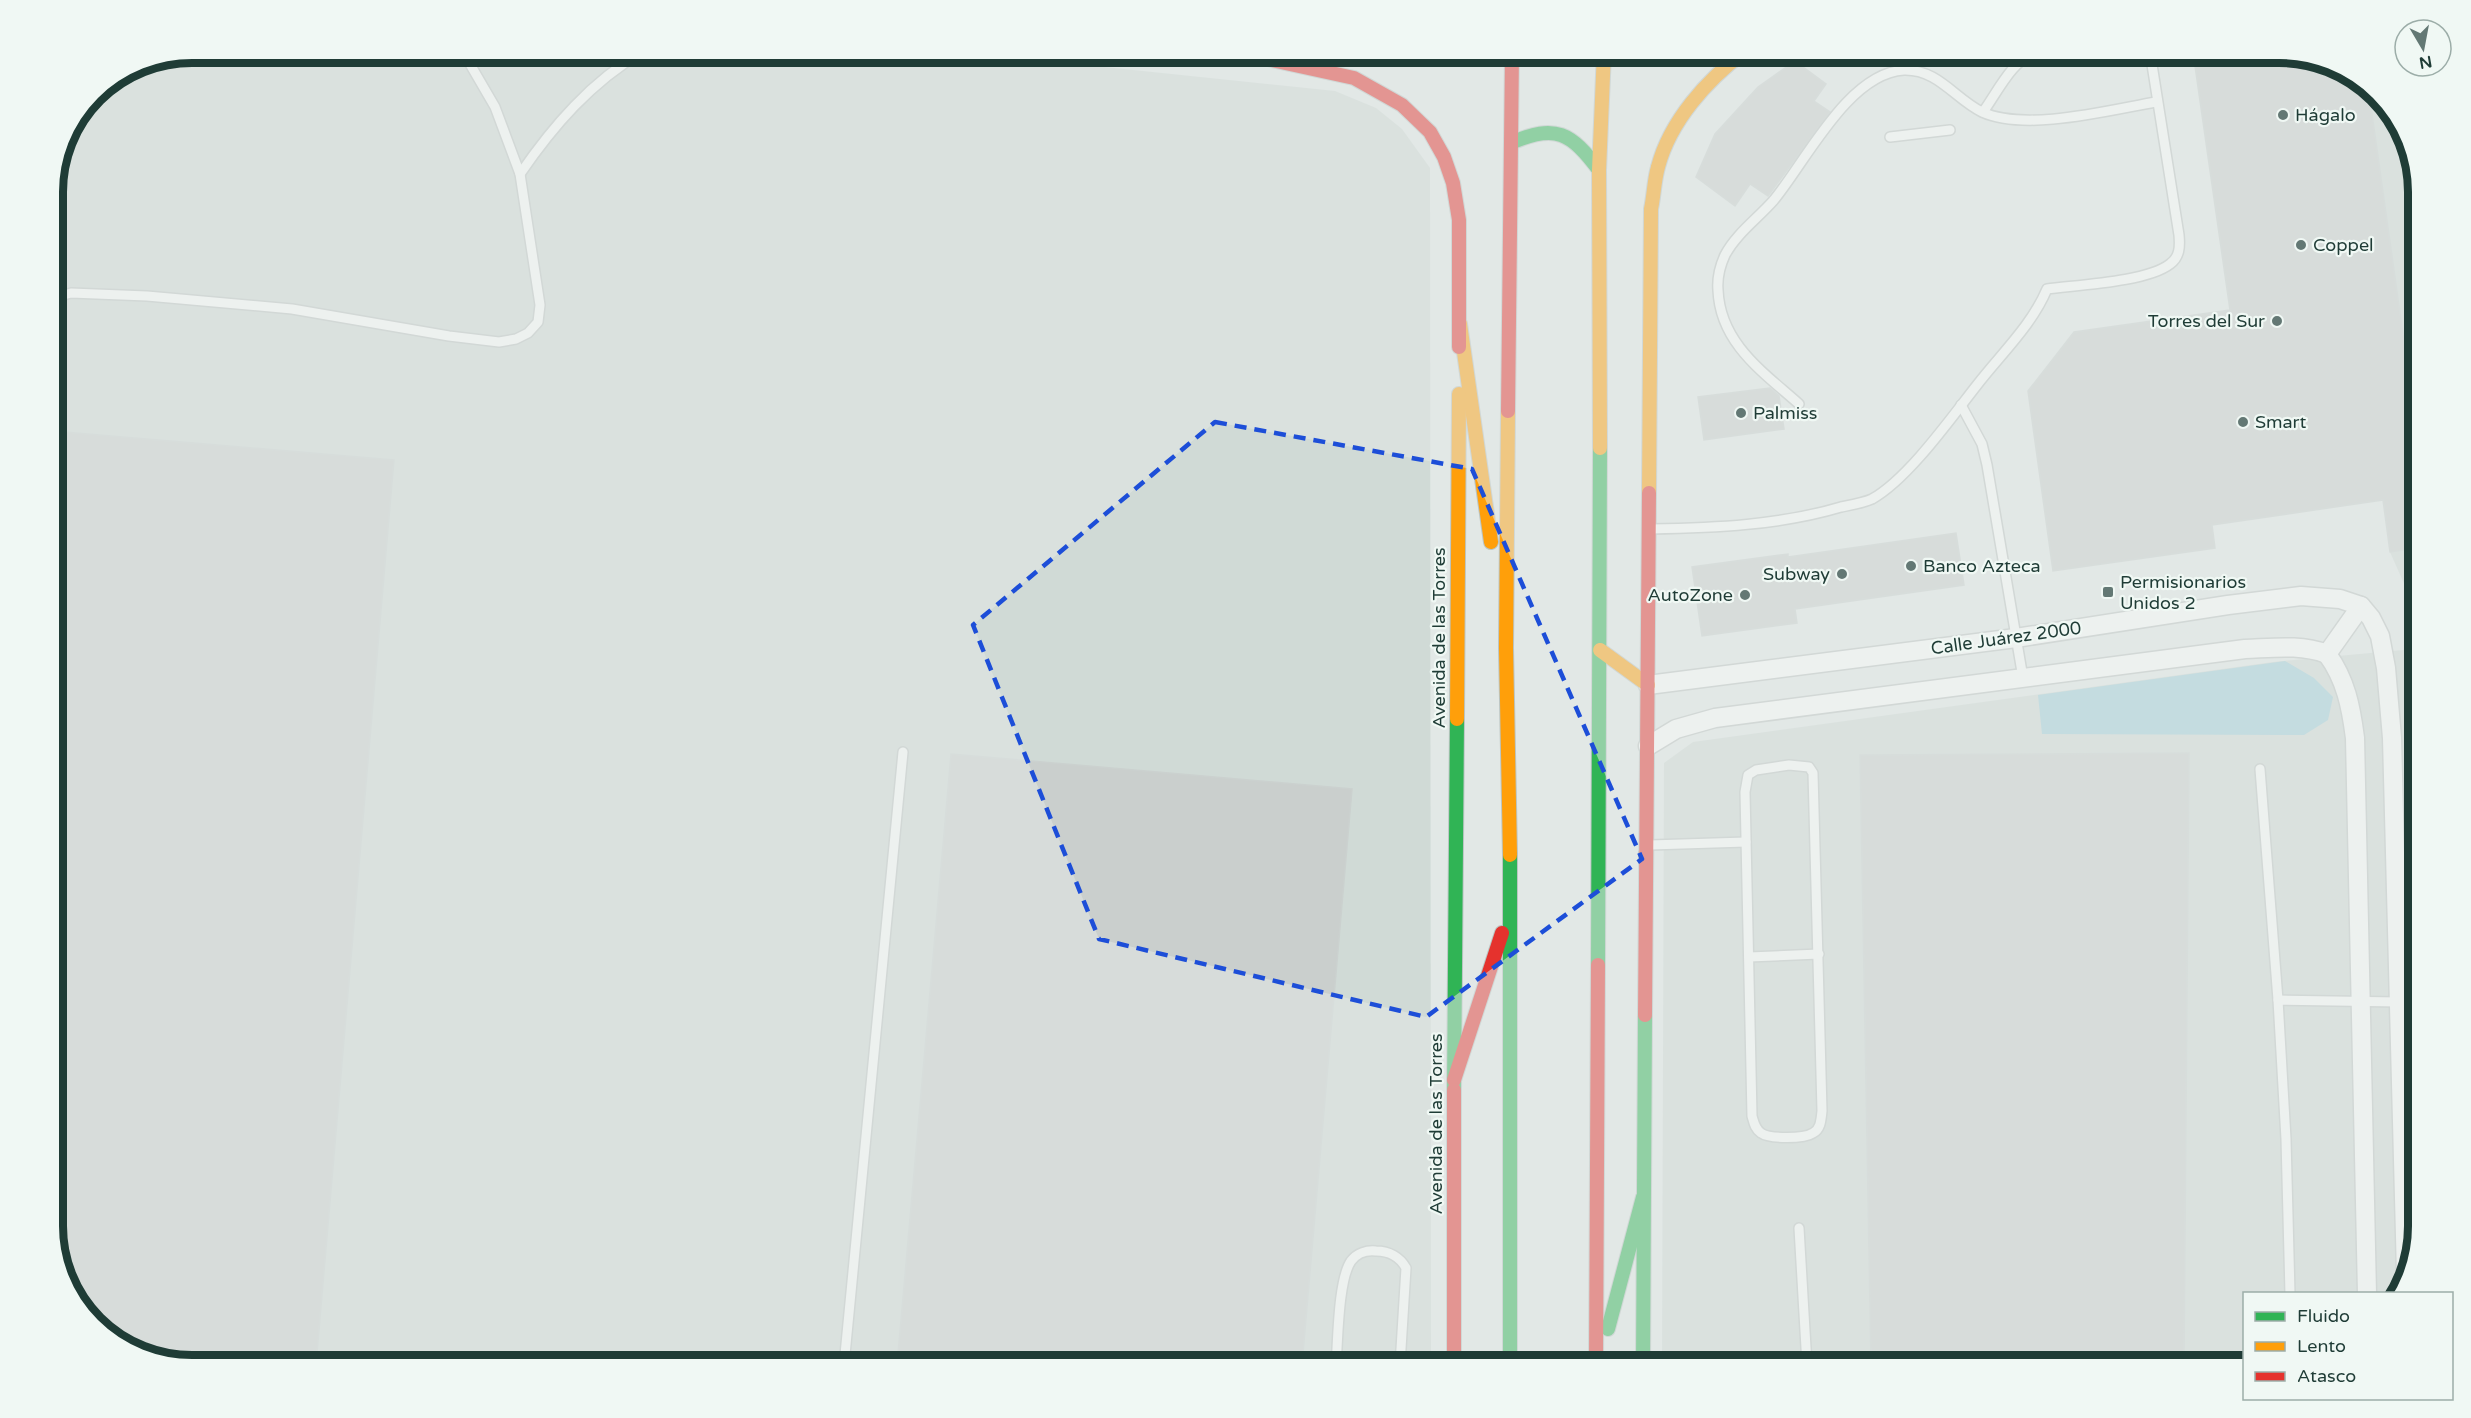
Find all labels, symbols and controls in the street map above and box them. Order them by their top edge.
north arrow [2393,18,2453,78]
text: N [2417,51,2433,73]
place label: Hágalo [2295,104,2356,126]
marker: Hágalo [2276,108,2290,122]
place label: Coppel [2313,234,2374,256]
marker: Coppel [2294,238,2308,252]
place label: Torres del Sur [2148,310,2265,332]
marker: Torres del Sur [2270,314,2284,328]
place label: Palmiss [1753,402,1818,424]
marker: Palmiss [1734,406,1748,420]
place label: Smart [2255,411,2306,433]
marker: Smart [2236,415,2250,429]
street label: Avenida de las Torres [1428,547,1450,729]
place label: Banco Azteca [1923,555,2041,577]
marker: Banco Azteca [1904,559,1918,573]
place label: Subway [1763,563,1830,585]
marker: Subway [1835,567,1849,581]
place label: Permisionarios Unidos 2 [2120,571,2246,614]
place label: AutoZone [1648,584,1733,606]
marker: Permisionarios Unidos 2 [2101,585,2115,599]
marker: AutoZone [1738,588,1752,602]
street label: Calle Juárez 2000 [1929,617,2083,659]
street label: Avenida de las Torres [1425,1033,1447,1215]
legend [2243,1292,2453,1400]
text: Fluido [2297,1305,2350,1327]
text: Lento [2297,1335,2346,1357]
text: Atasco [2297,1365,2356,1387]

